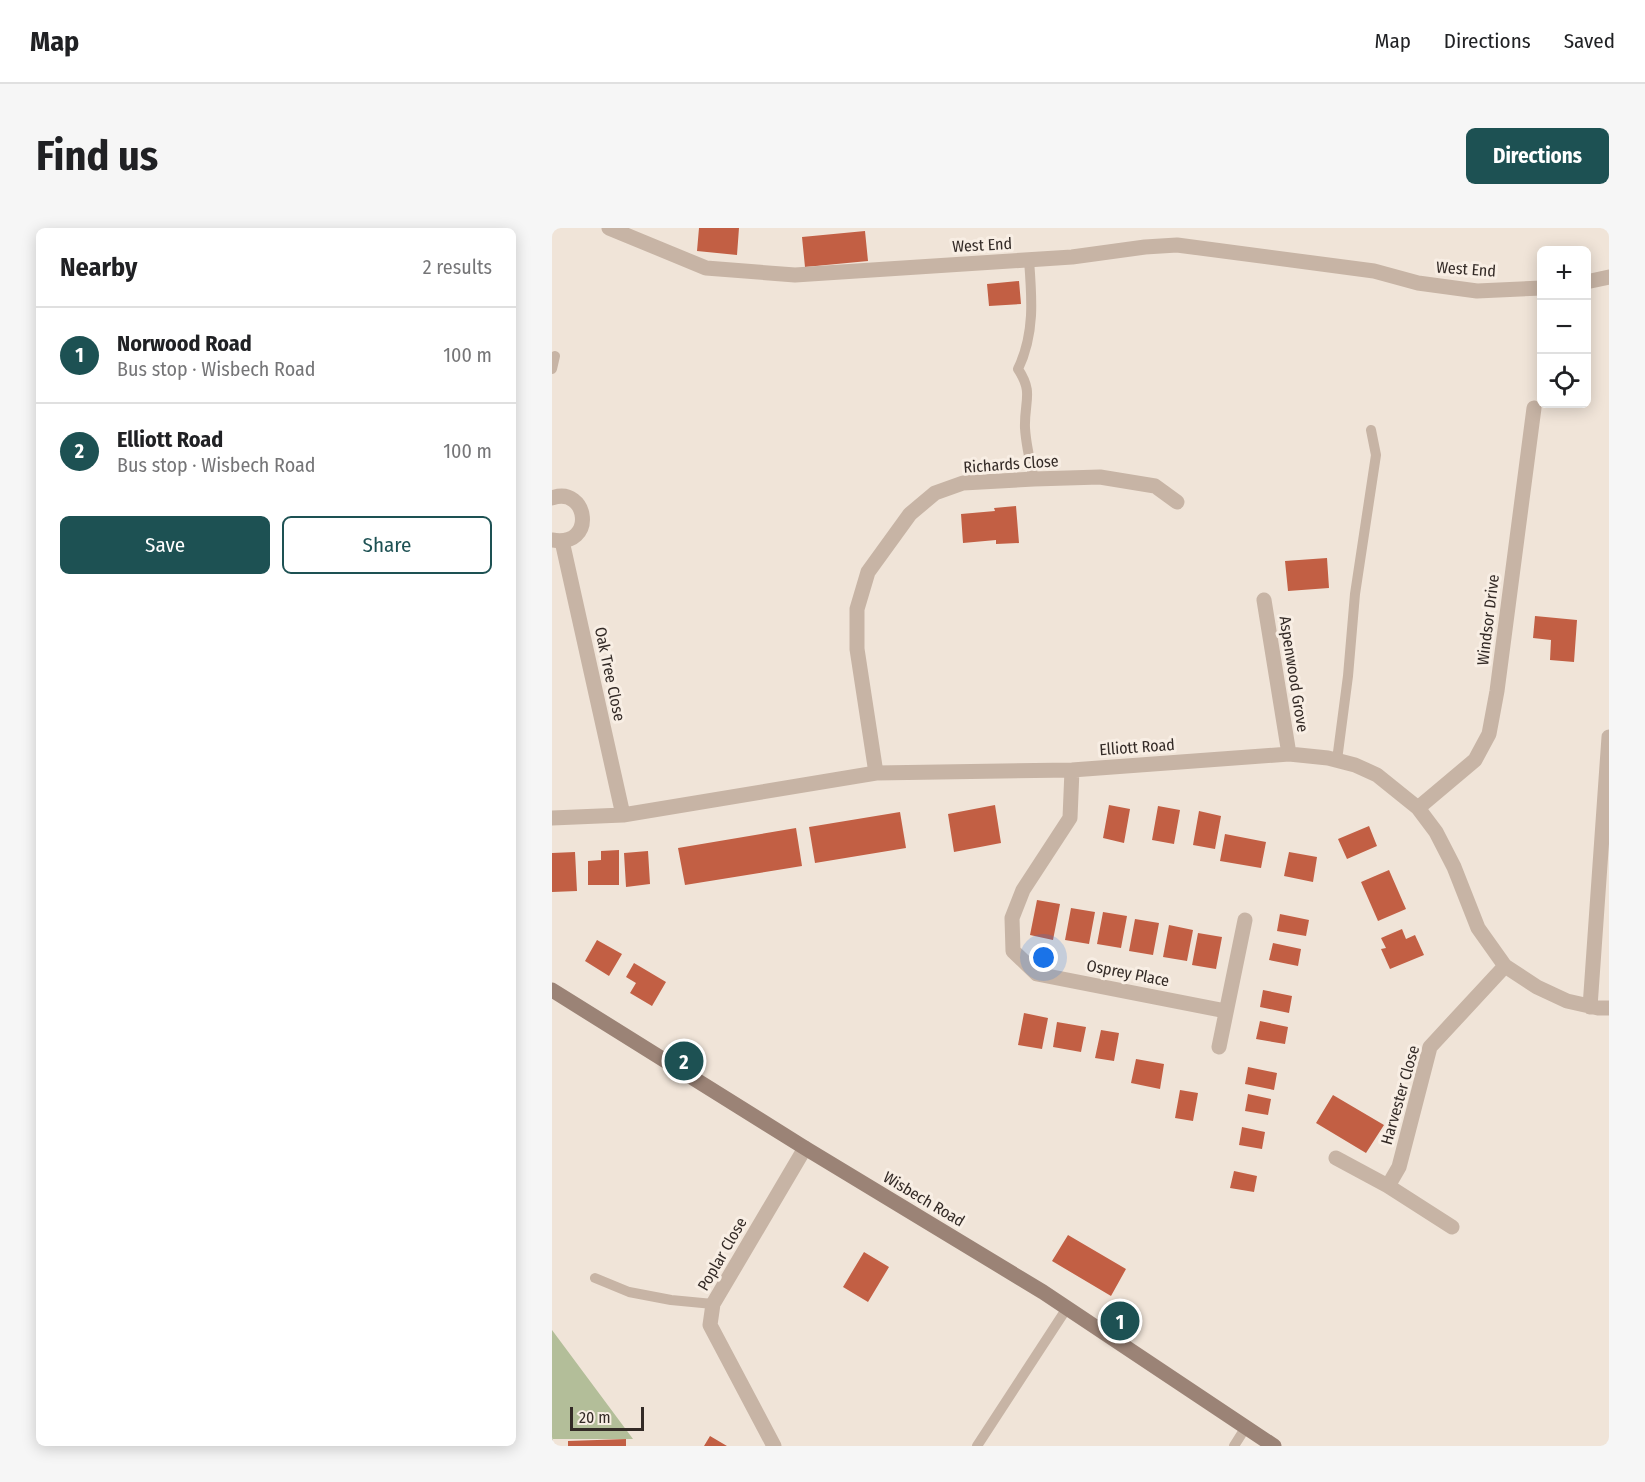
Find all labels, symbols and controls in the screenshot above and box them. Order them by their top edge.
text: Map [30,25,79,58]
text: Map [1374,28,1411,54]
text: Directions [1444,28,1531,54]
text: Saved [1564,28,1615,54]
button: Directions [1466,128,1609,184]
text: Find us [36,131,158,181]
street label: West End [952,234,1012,256]
map controls [1537,246,1591,408]
button: + [1537,246,1591,300]
text: Nearby [60,252,137,283]
text: 2 results [423,255,492,279]
street label: West End [1435,257,1497,281]
button: − [1537,300,1591,354]
text: Norwood Road [117,330,252,357]
text: 1 [75,343,84,367]
text: 100 m [443,343,492,367]
button: locate [1537,354,1591,408]
text: Bus stop · Wisbech Road [117,357,316,381]
text: Elliott Road [117,426,223,453]
text: 2 [75,439,84,463]
text: 100 m [443,439,492,463]
street label: Richards Close [963,451,1059,477]
text: Bus stop · Wisbech Road [117,453,316,477]
button: Save [60,516,270,574]
button: Share [282,516,492,574]
street label: Windsor Drive [1473,573,1503,667]
street label: Aspenwood Grove [1275,615,1313,734]
street label: Oak Tree Close [591,625,629,723]
street label: Elliott Road [1099,735,1175,759]
your location [1029,943,1058,972]
street label: Osprey Place [1085,956,1171,990]
pin: 2 [664,1038,704,1084]
street label: Harvester Close [1377,1043,1423,1147]
street label: Wisbech Road [880,1167,968,1231]
street label: Poplar Close [693,1214,751,1294]
pin: 1 [1100,1298,1140,1344]
scale bar [570,1404,644,1432]
text: 20 m [579,1408,610,1427]

